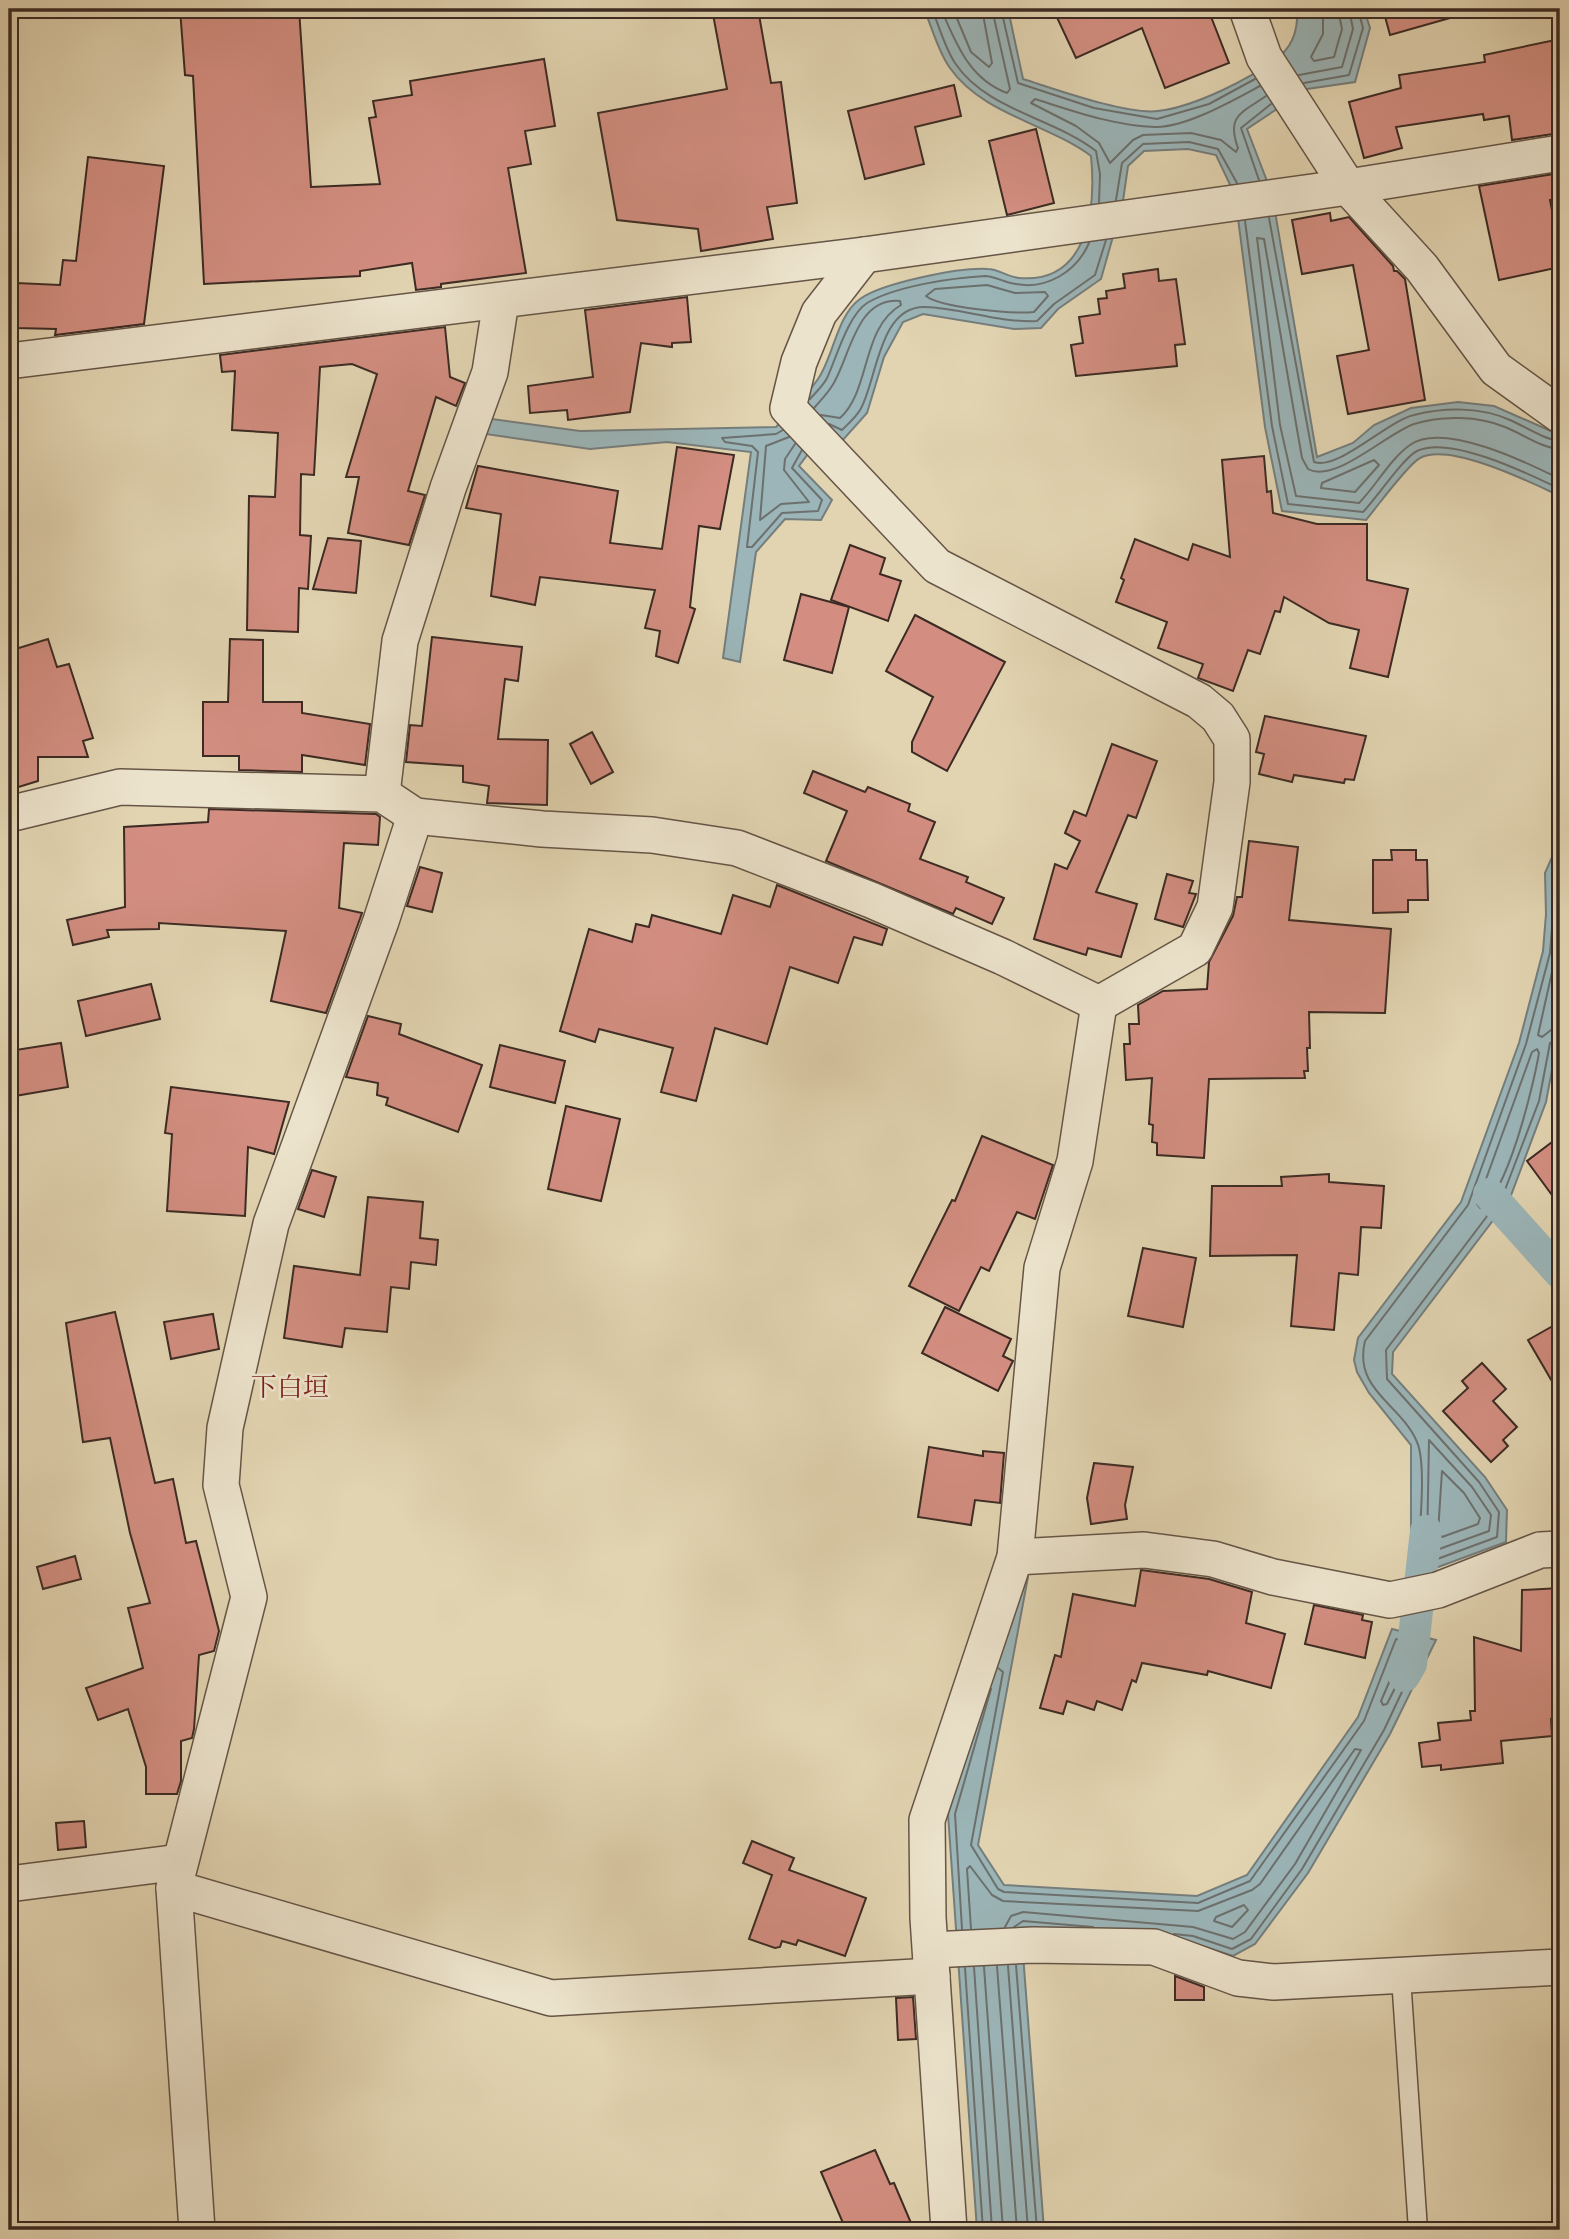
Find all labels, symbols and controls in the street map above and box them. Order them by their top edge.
district label: 下白垣 [251,1372,329,1404]

